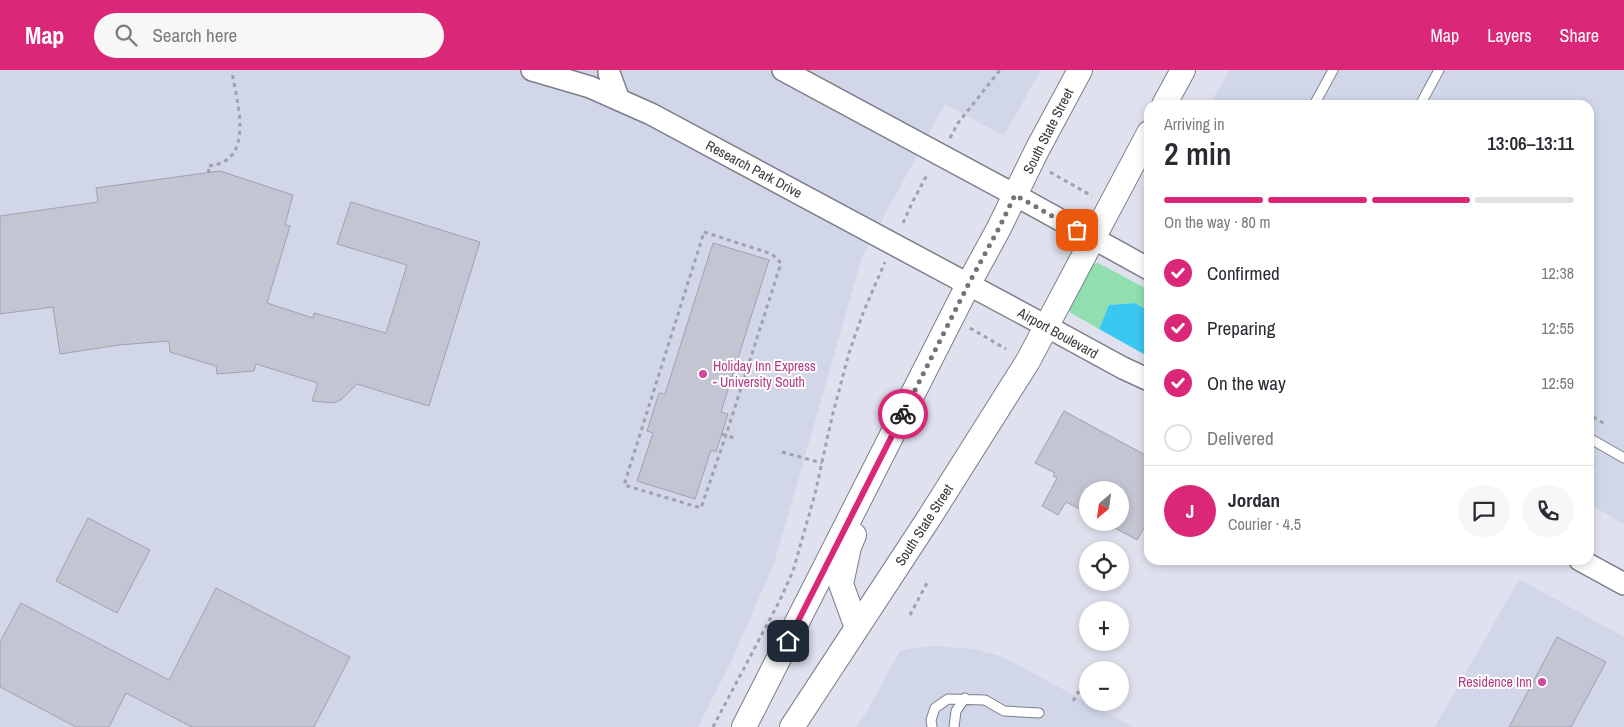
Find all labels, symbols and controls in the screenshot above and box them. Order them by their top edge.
search box [94,13,444,58]
text: Map [25,19,64,51]
icon: search [112,21,140,49]
text: Search here [152,22,237,48]
text: Map [1431,23,1459,48]
text: Layers [1487,23,1532,48]
text: Share [1560,23,1599,48]
street label: South State Street [1019,85,1077,177]
text: Arriving in [1164,113,1225,135]
text: 13:06–13:11 [1487,130,1574,156]
text: 2 min [1164,132,1232,175]
street label: Research Park Drive [703,136,805,202]
pin [1056,209,1098,251]
text: On the way · 80 m [1164,211,1270,233]
icon: bag [1063,216,1091,244]
icon: check [1164,259,1192,287]
text: Confirmed [1207,260,1280,286]
text: 12:38 [1541,262,1574,284]
street label: Airport Boulevard [1014,303,1101,363]
icon: check [1164,314,1192,342]
text: Preparing [1207,315,1275,341]
text: 12:55 [1541,317,1574,339]
place label: Holiday Inn Express - University South [713,357,816,391]
marker: Holiday Inn Express - University South [697,368,709,380]
icon: check [1164,369,1192,397]
text: On the way [1207,370,1286,396]
text: 12:59 [1541,372,1574,394]
courier [878,389,928,439]
icon: bike [889,400,917,428]
text: Delivered [1207,425,1274,451]
street label: South State Street [891,481,957,569]
north arrow [1079,481,1129,531]
map controls [1079,481,1129,711]
button: chat [1458,485,1510,537]
button: phone [1522,485,1574,537]
text: Jordan [1228,487,1280,513]
text: J [1186,498,1194,524]
text: Courier · 4.5 [1228,513,1301,535]
button: locate [1079,541,1129,591]
button: + [1079,601,1129,651]
pin [767,620,809,662]
icon: home [774,627,802,655]
button: − [1079,661,1129,711]
place label: Residence Inn [1458,673,1532,691]
marker: Residence Inn [1536,676,1548,688]

